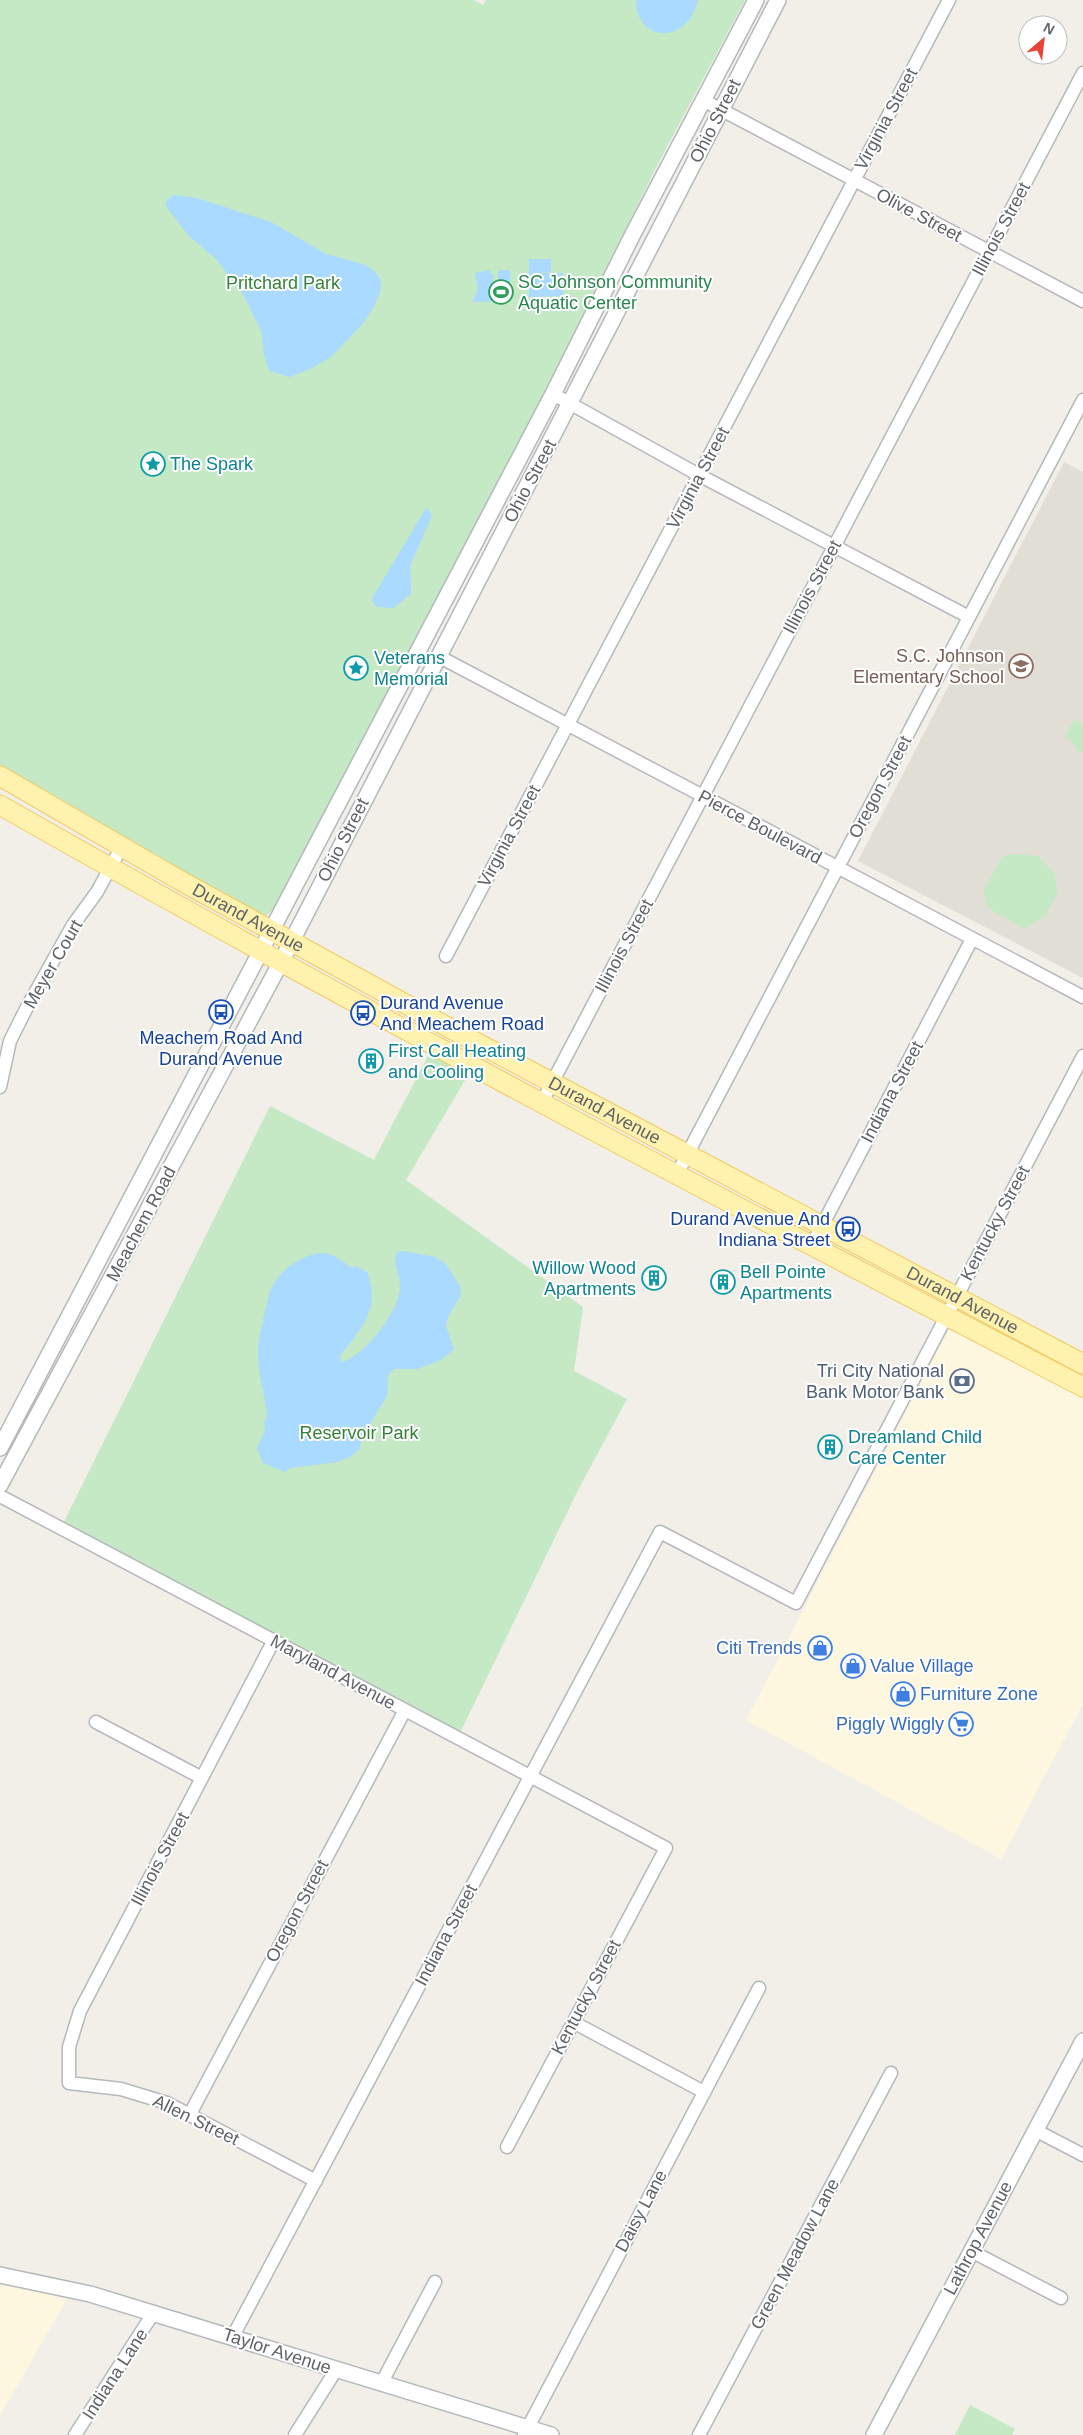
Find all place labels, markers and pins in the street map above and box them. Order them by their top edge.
place label: SC Johnson Community Aquatic Center [518,272,712,313]
sports icon: SC Johnson Community Aquatic Center [488,279,514,305]
place icon: The Spark [140,451,166,477]
place label: The Spark [170,454,254,474]
place label: S.C. Johnson Elementary School [853,646,1004,687]
place label: Veterans Memorial [374,648,448,689]
school or university icon: S.C. Johnson Elementary School [1008,653,1034,679]
place icon: Veterans Memorial [343,655,369,681]
place label: Durand Avenue And Meachem Road [380,993,544,1034]
bus stop icon: Meachem Road And Durand Avenue [208,999,234,1025]
bus stop icon: Durand Avenue And Meachem Road [350,1000,376,1026]
place label: Meachem Road And Durand Avenue [139,1028,303,1069]
place label: First Call Heating and Cooling [388,1041,526,1082]
building icon: First Call Heating and Cooling [358,1048,384,1074]
place label: Durand Avenue And Indiana Street [670,1209,830,1250]
bus stop icon: Durand Avenue And Indiana Street [835,1216,861,1242]
place label: Willow Wood Apartments [532,1258,636,1299]
place label: Bell Pointe Apartments [740,1262,832,1303]
building icon: Willow Wood Apartments [641,1265,667,1291]
building icon: Bell Pointe Apartments [710,1269,736,1295]
place label: Tri City National Bank Motor Bank [806,1361,945,1402]
bank icon: Tri City National Bank Motor Bank [949,1368,975,1394]
place label: Dreamland Child Care Center [848,1427,982,1468]
building icon: Dreamland Child Care Center [817,1434,843,1460]
shop icon: Citi Trends [807,1635,833,1661]
place label: Citi Trends [716,1638,802,1658]
shop icon: Value Village [840,1653,866,1679]
place label: Value Village [870,1656,973,1676]
shop icon: Furniture Zone [890,1681,916,1707]
place label: Furniture Zone [920,1684,1038,1704]
supermarket icon: Piggly Wiggly [948,1711,974,1737]
place label: Piggly Wiggly [836,1714,944,1734]

